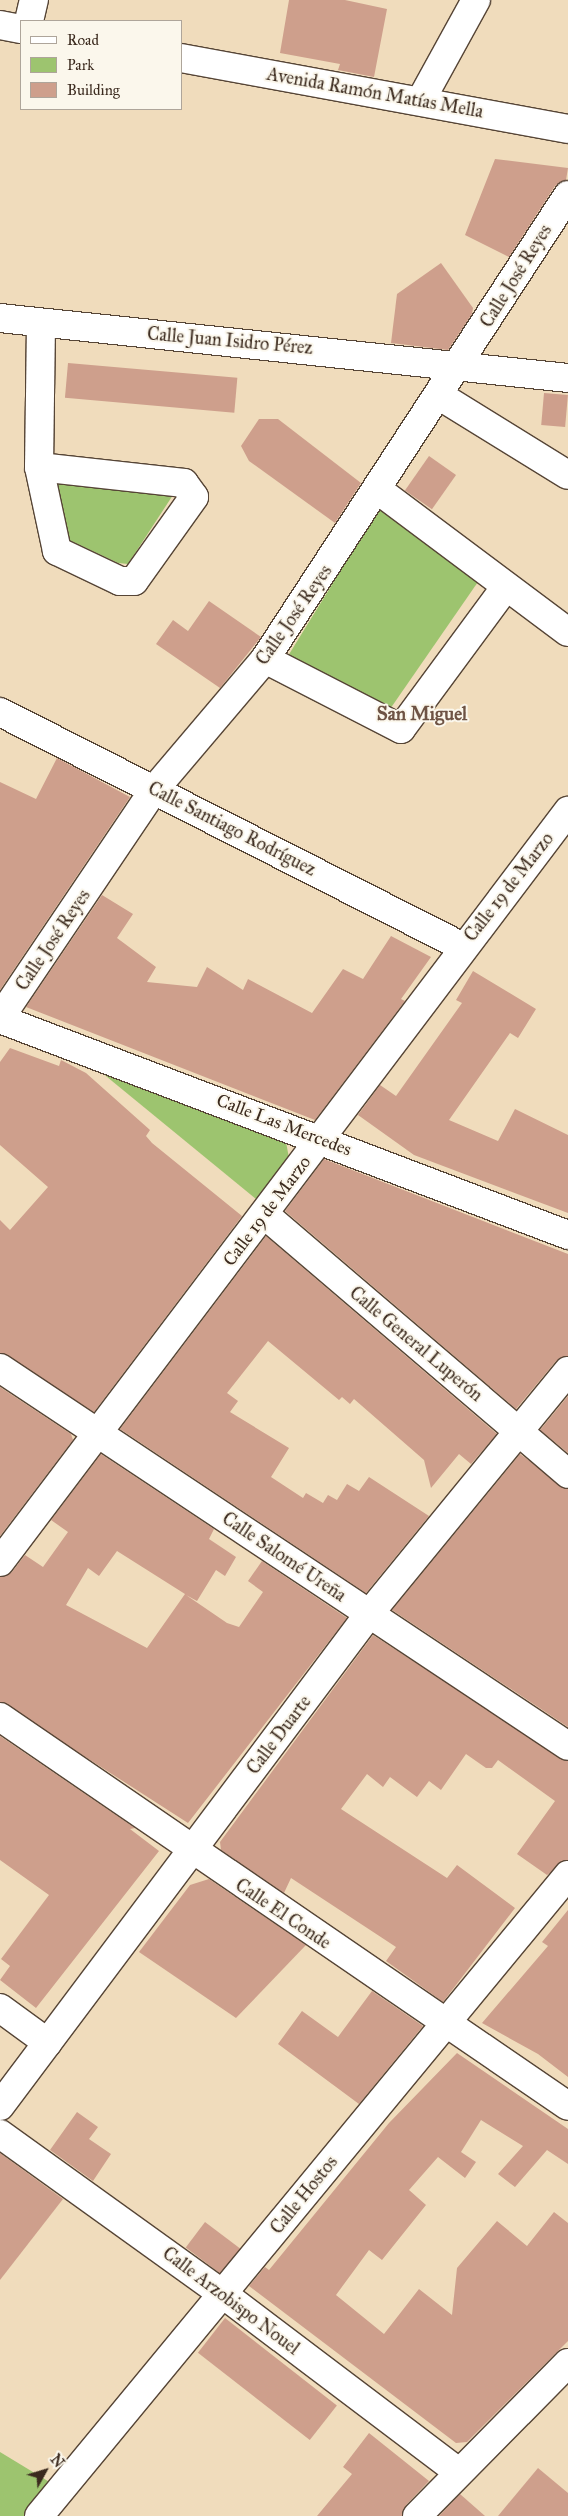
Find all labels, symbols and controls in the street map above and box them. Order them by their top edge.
legend [20,20,182,110]
text: Road [67,31,99,49]
text: Park [67,56,94,74]
street label: Avenida Ramón Matías Mella [265,63,485,123]
text: Building [67,81,120,99]
street label: Calle José Reyes [476,221,556,331]
street label: Calle Juan Isidro Pérez [146,323,314,359]
street label: Calle José Reyes [252,561,336,669]
district label: San Miguel [377,703,467,725]
street label: Calle Santiago Rodríguez [145,777,319,881]
street label: Calle 19 de Marzo [460,828,558,946]
street label: Calle José Reyes [11,885,95,995]
street label: Calle Las Mercedes [213,1089,355,1161]
street label: Calle 19 de Marzo [219,1152,315,1270]
street label: Calle General Luperón [345,1282,487,1406]
street label: Calle Salomé Ureña [218,1508,350,1606]
street label: Calle Duarte [242,1691,316,1779]
street label: Calle El Conde [231,1874,335,1954]
street label: Calle Hostos [266,2152,342,2238]
street label: Calle Arzobispo Nouel [158,2243,304,2359]
north arrow [20,2446,70,2496]
text: N [47,2451,67,2471]

